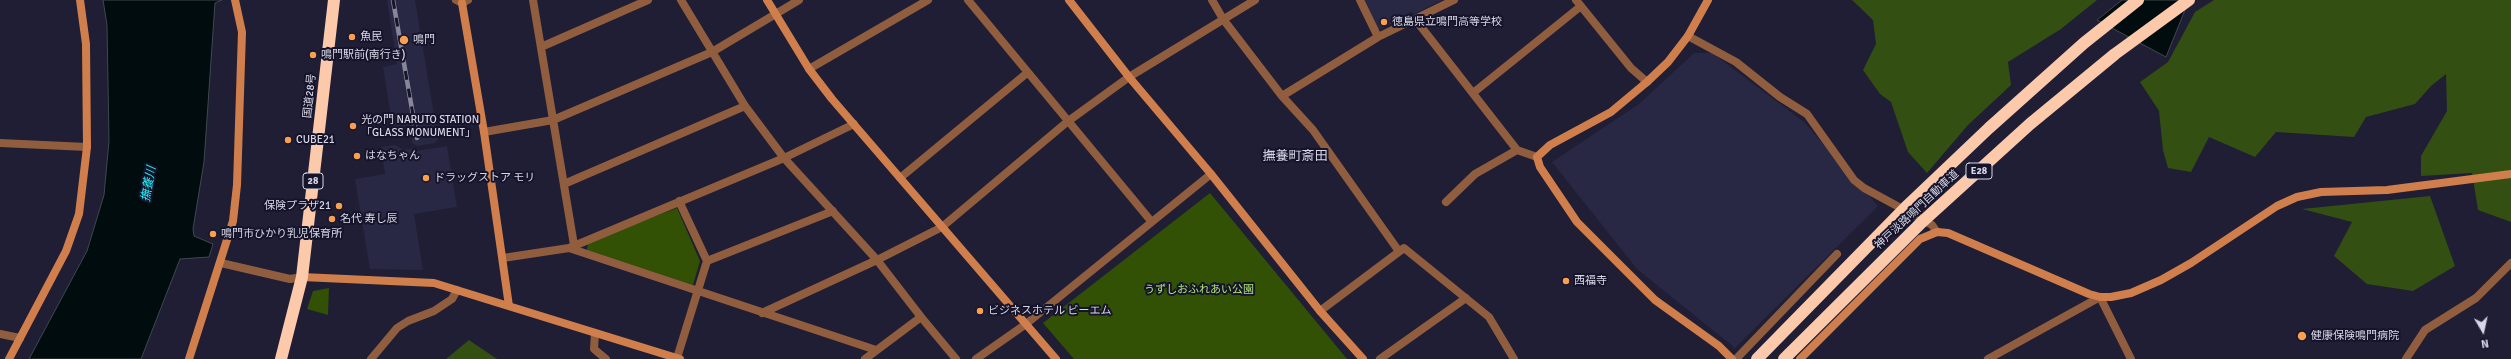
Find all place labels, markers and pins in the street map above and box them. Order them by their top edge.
place label: 徳島県立鳴門高等学校 [1392,15,1502,29]
marker: 徳島県立鳴門高等学校 [1379,17,1389,27]
place label: 魚民 [360,30,382,44]
marker: 魚民 [347,32,357,42]
place label: 鳴門 [413,33,435,47]
marker: 鳴門 [398,34,410,46]
place label: 鳴門駅前(南行き) [321,48,405,62]
marker: 鳴門駅前(南行き) [308,50,318,60]
place label: 光の門 NARUTO STATION 「GLASS MONUMENT」 [361,113,479,139]
marker: 光の門 NARUTO STATION 「GLASS MONUMENT」 [348,121,358,131]
place label: CUBE21 [296,133,335,147]
marker: CUBE21 [283,135,293,145]
place label: はなちゃん [365,149,420,163]
marker: はなちゃん [352,151,362,161]
place label: ドラッグストア モリ [434,171,535,185]
marker: ドラッグストア モリ [421,173,431,183]
place label: 保険プラザ21 [264,199,331,213]
marker: 保険プラザ21 [334,201,344,211]
place label: 名代 寿し辰 [340,212,397,226]
marker: 名代 寿し辰 [327,214,337,224]
place label: 鳴門市ひかり乳児保育所 [221,227,342,241]
marker: 鳴門市ひかり乳児保育所 [208,229,218,239]
place label: 西福寺 [1574,274,1607,288]
marker: 西福寺 [1561,276,1571,286]
place label: ビジネスホテル ビーエム [988,304,1111,318]
marker: ビジネスホテル ビーエム [975,306,985,316]
place label: 健康保険鳴門病院 [2311,329,2399,343]
marker: 健康保険鳴門病院 [2296,330,2308,342]

